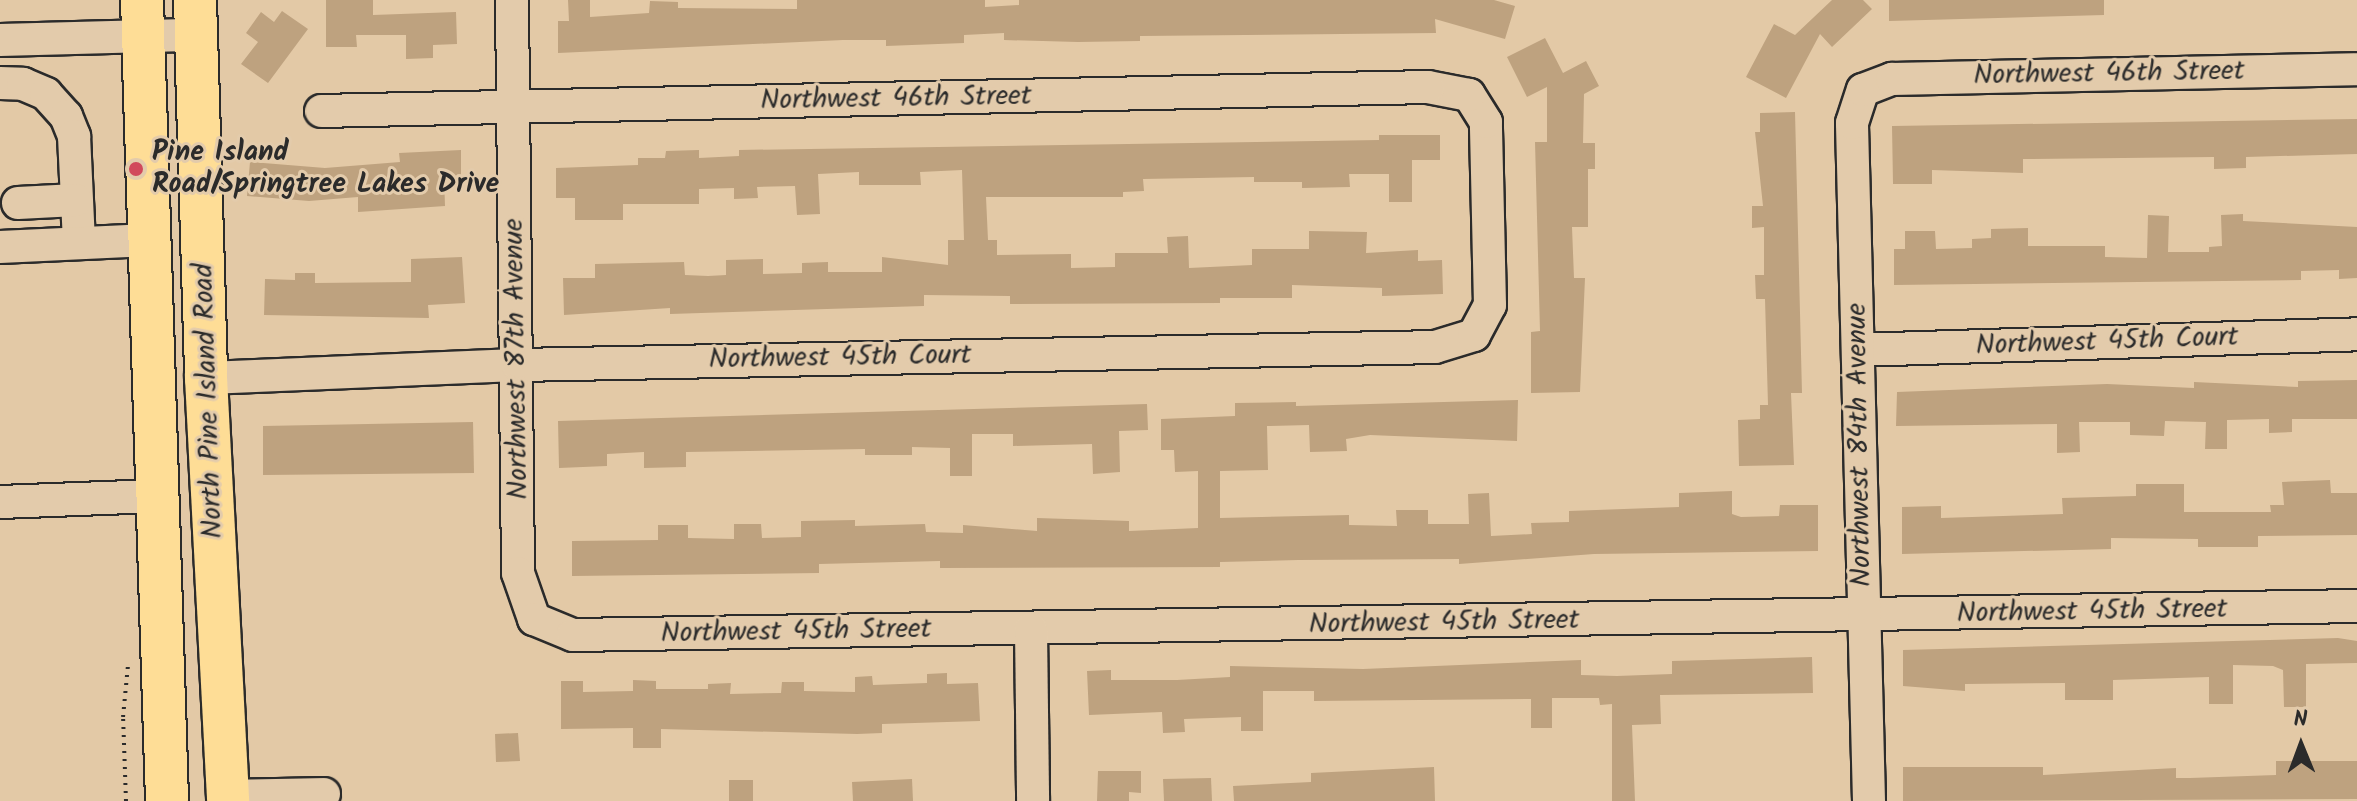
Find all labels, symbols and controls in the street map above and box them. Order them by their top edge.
street label: Northwest 46th Street [1973,55,2245,93]
street label: Northwest 46th Street [760,80,1032,118]
place label: Pine Island Road/Springtree Lakes Drive [152,136,499,202]
marker: Pine Island Road/Springtree Lakes Drive [127,160,145,178]
street label: Northwest 87th Avenue [498,218,536,500]
street label: North Pine Island Road [187,263,231,539]
street label: Northwest 84th Avenue [1841,303,1879,587]
street label: Northwest 45th Court [1975,321,2239,363]
street label: Northwest 45th Court [708,339,972,377]
street label: Northwest 45th Street [1956,593,2228,631]
street label: Northwest 45th Street [1308,604,1580,642]
street label: Northwest 45th Street [660,613,932,651]
text: N [2293,703,2308,738]
north arrow [2261,705,2341,785]

